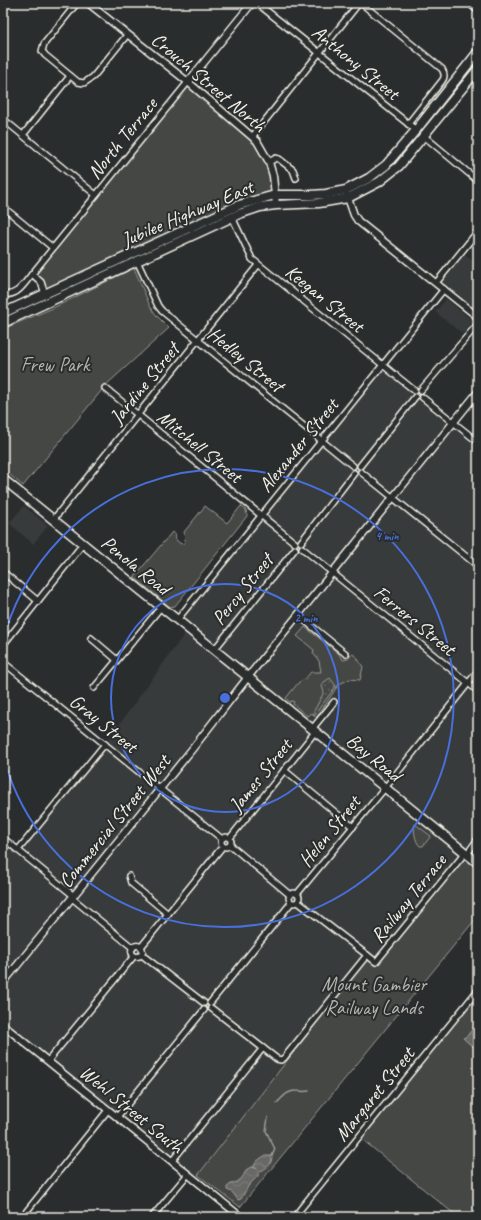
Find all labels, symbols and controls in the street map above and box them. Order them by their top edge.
street label: Anthony Street [307,20,406,107]
street label: Crouch Street North [146,27,272,138]
street label: North Terrace [82,91,164,184]
street label: Jubilee Highway East [117,173,259,253]
street label: Keegan Street [280,259,371,339]
street label: Hedley Street [203,321,291,400]
street label: Jardine Street [103,335,187,430]
park label: Frew Park [21,352,91,377]
street label: Alexander Street [253,392,345,497]
street label: Mitchell Street [152,404,249,490]
text: 4 min [376,528,399,544]
street label: Penola Road [96,530,178,603]
street label: Percy Street [206,546,281,630]
street label: Ferrers Street [369,580,463,662]
text: 2 min [295,610,318,626]
street label: Gray Street [65,688,145,760]
centre of rings [218,691,232,705]
street label: Bay Road [341,728,409,789]
street label: James Street [223,732,299,818]
street label: Commercial Street West [53,748,177,893]
street label: Helen Street [293,789,367,872]
street label: Railway Terrace [365,848,453,948]
park label: Mount Gambier Railway Lands [322,972,428,1020]
street label: Margaret Street [329,1040,421,1146]
street label: Wehl Street South [75,1060,190,1160]

